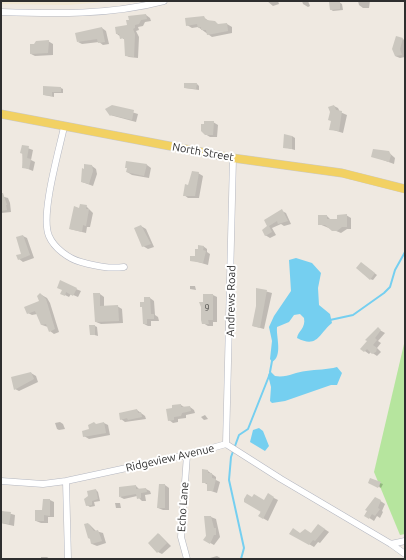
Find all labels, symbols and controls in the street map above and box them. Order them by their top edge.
street label: North Street [171,140,235,164]
street label: Andrews Road [224,265,238,337]
house number: 9 [204,303,210,313]
street label: Ridgeview Avenue [124,441,216,475]
street label: Echo Lane [175,482,191,532]

